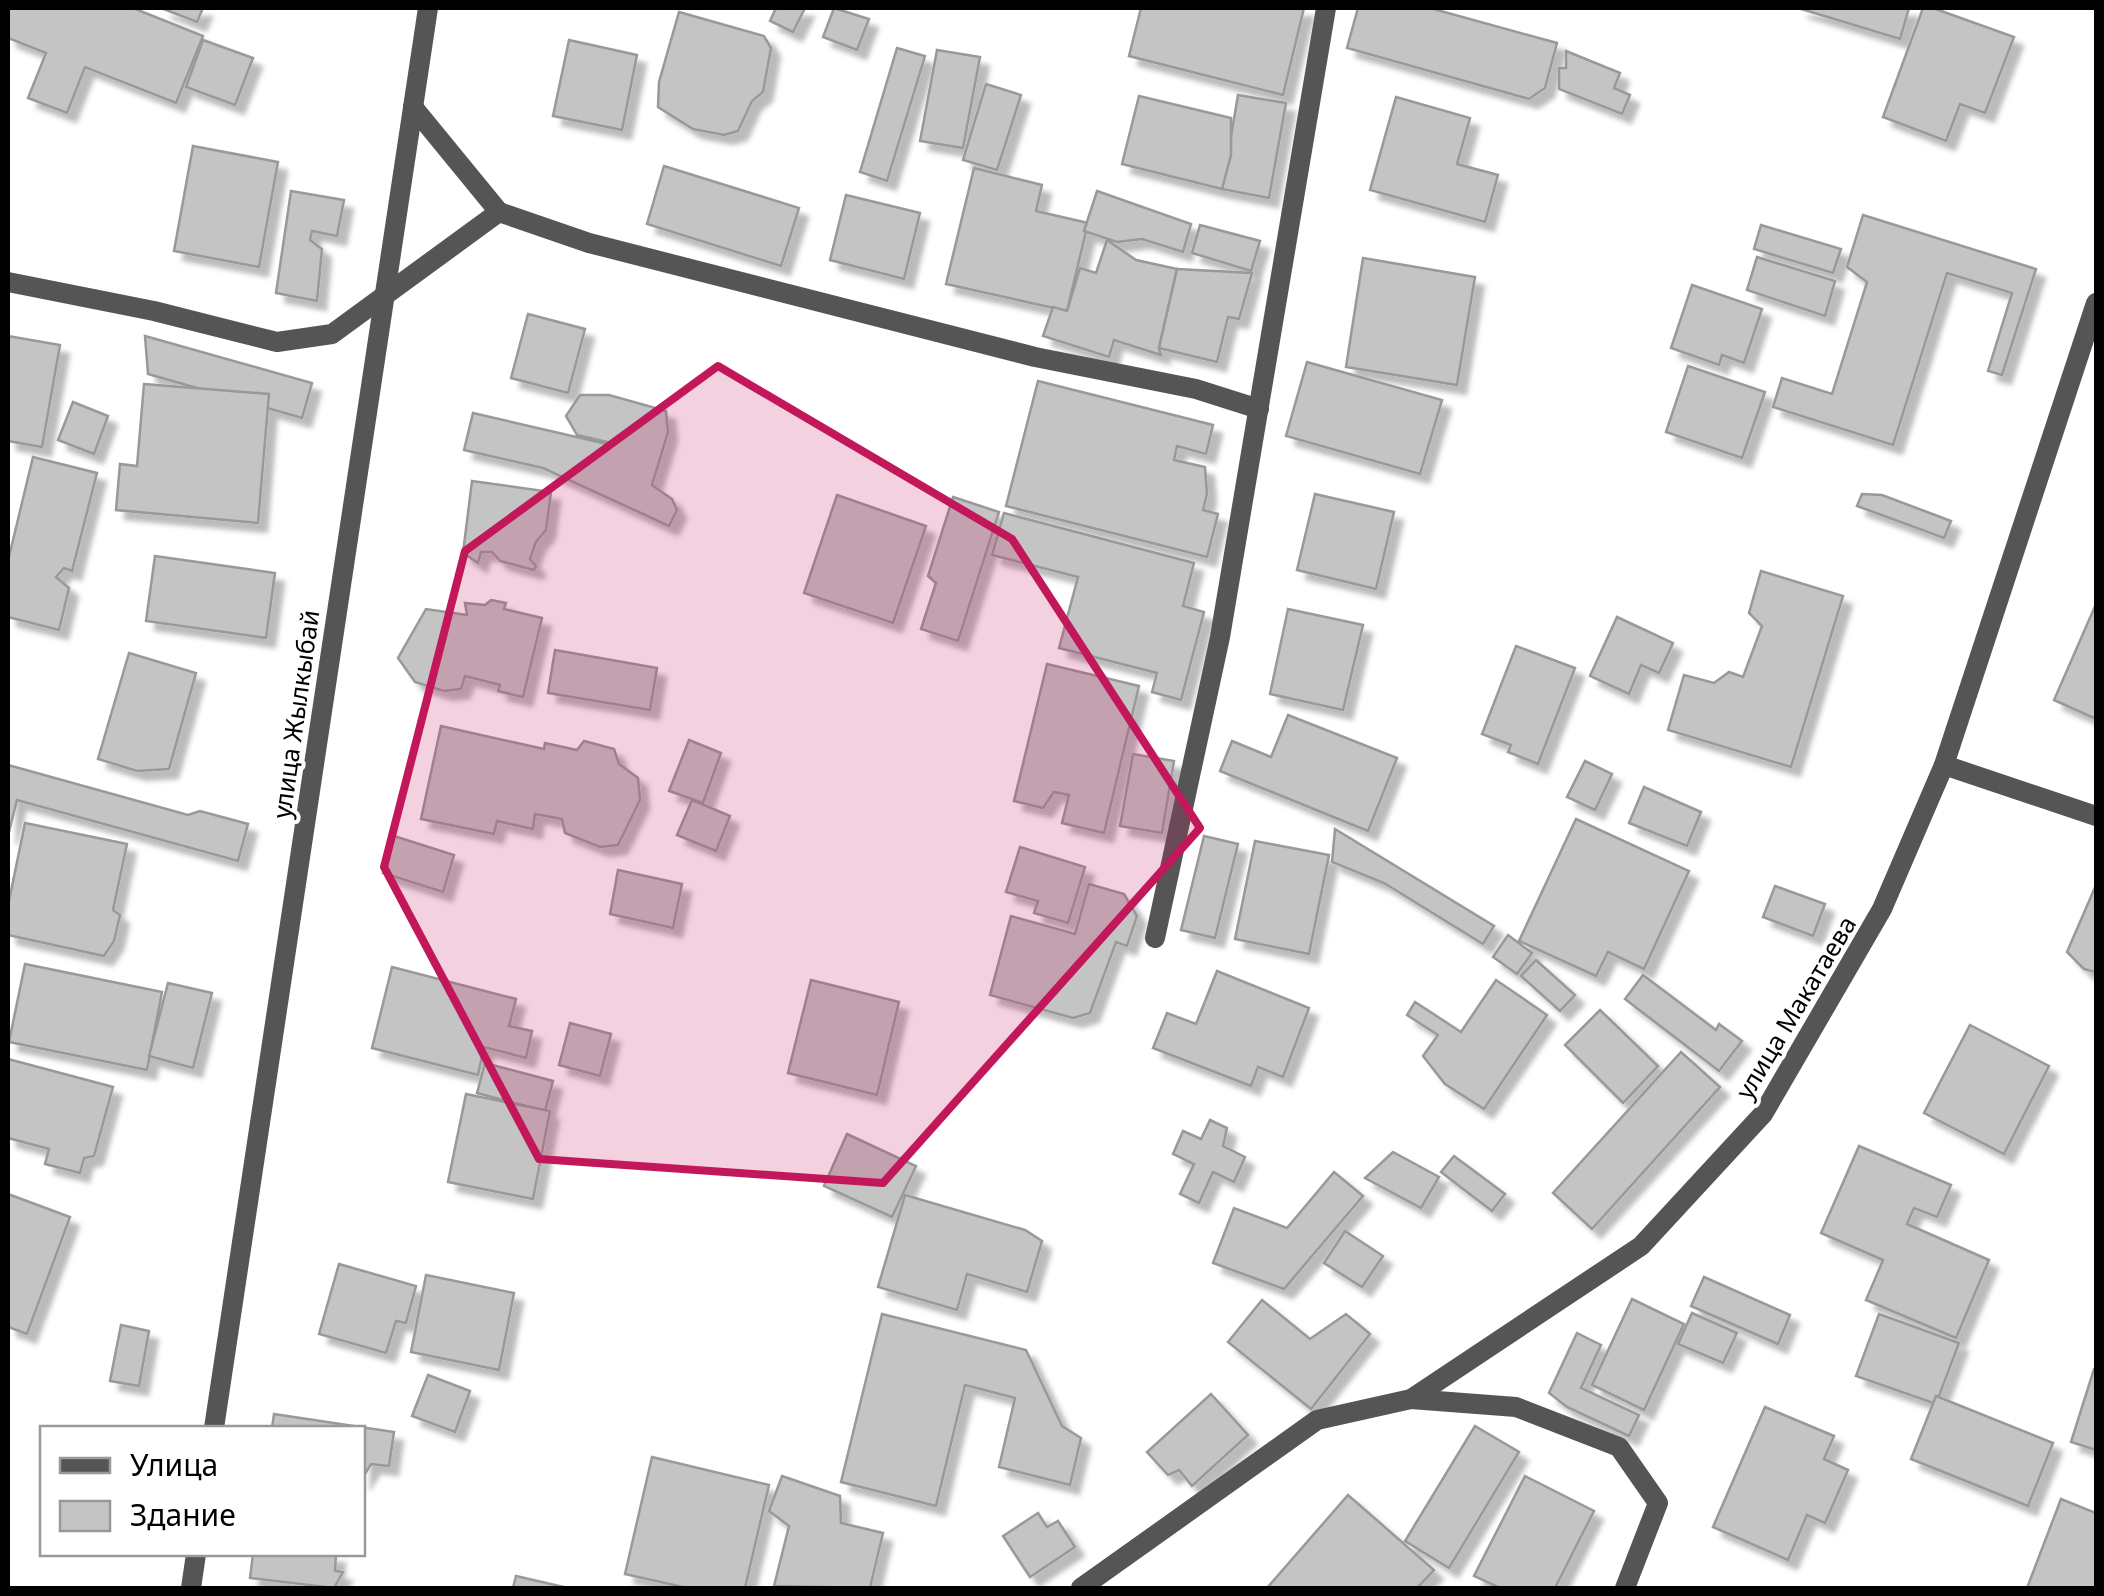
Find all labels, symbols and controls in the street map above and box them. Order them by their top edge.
street label: улица Жылкыбай [264,608,326,820]
street label: улица Макатаева [1727,909,1863,1105]
legend [40,1426,365,1556]
text: Улица [130,1444,218,1485]
text: Здание [130,1494,236,1535]

